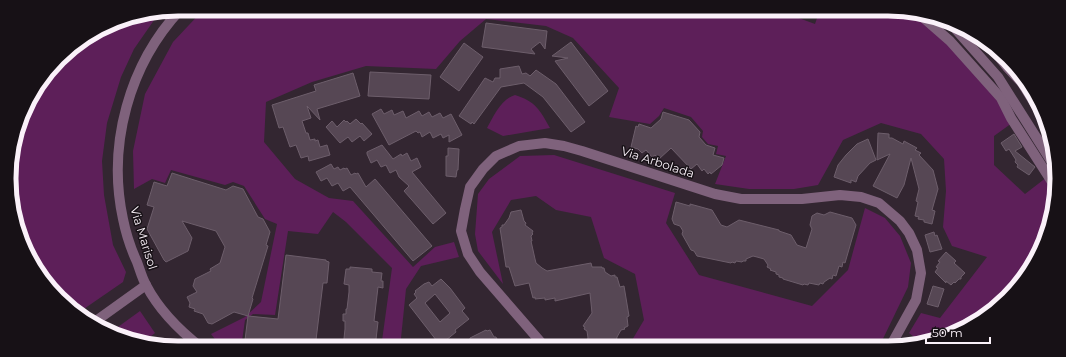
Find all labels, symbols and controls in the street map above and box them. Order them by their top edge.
street label: Via Arbolada [619,143,697,181]
street label: Via Marisol [127,205,161,271]
scale bar [926,319,990,345]
text: 50 m [932,325,963,340]

